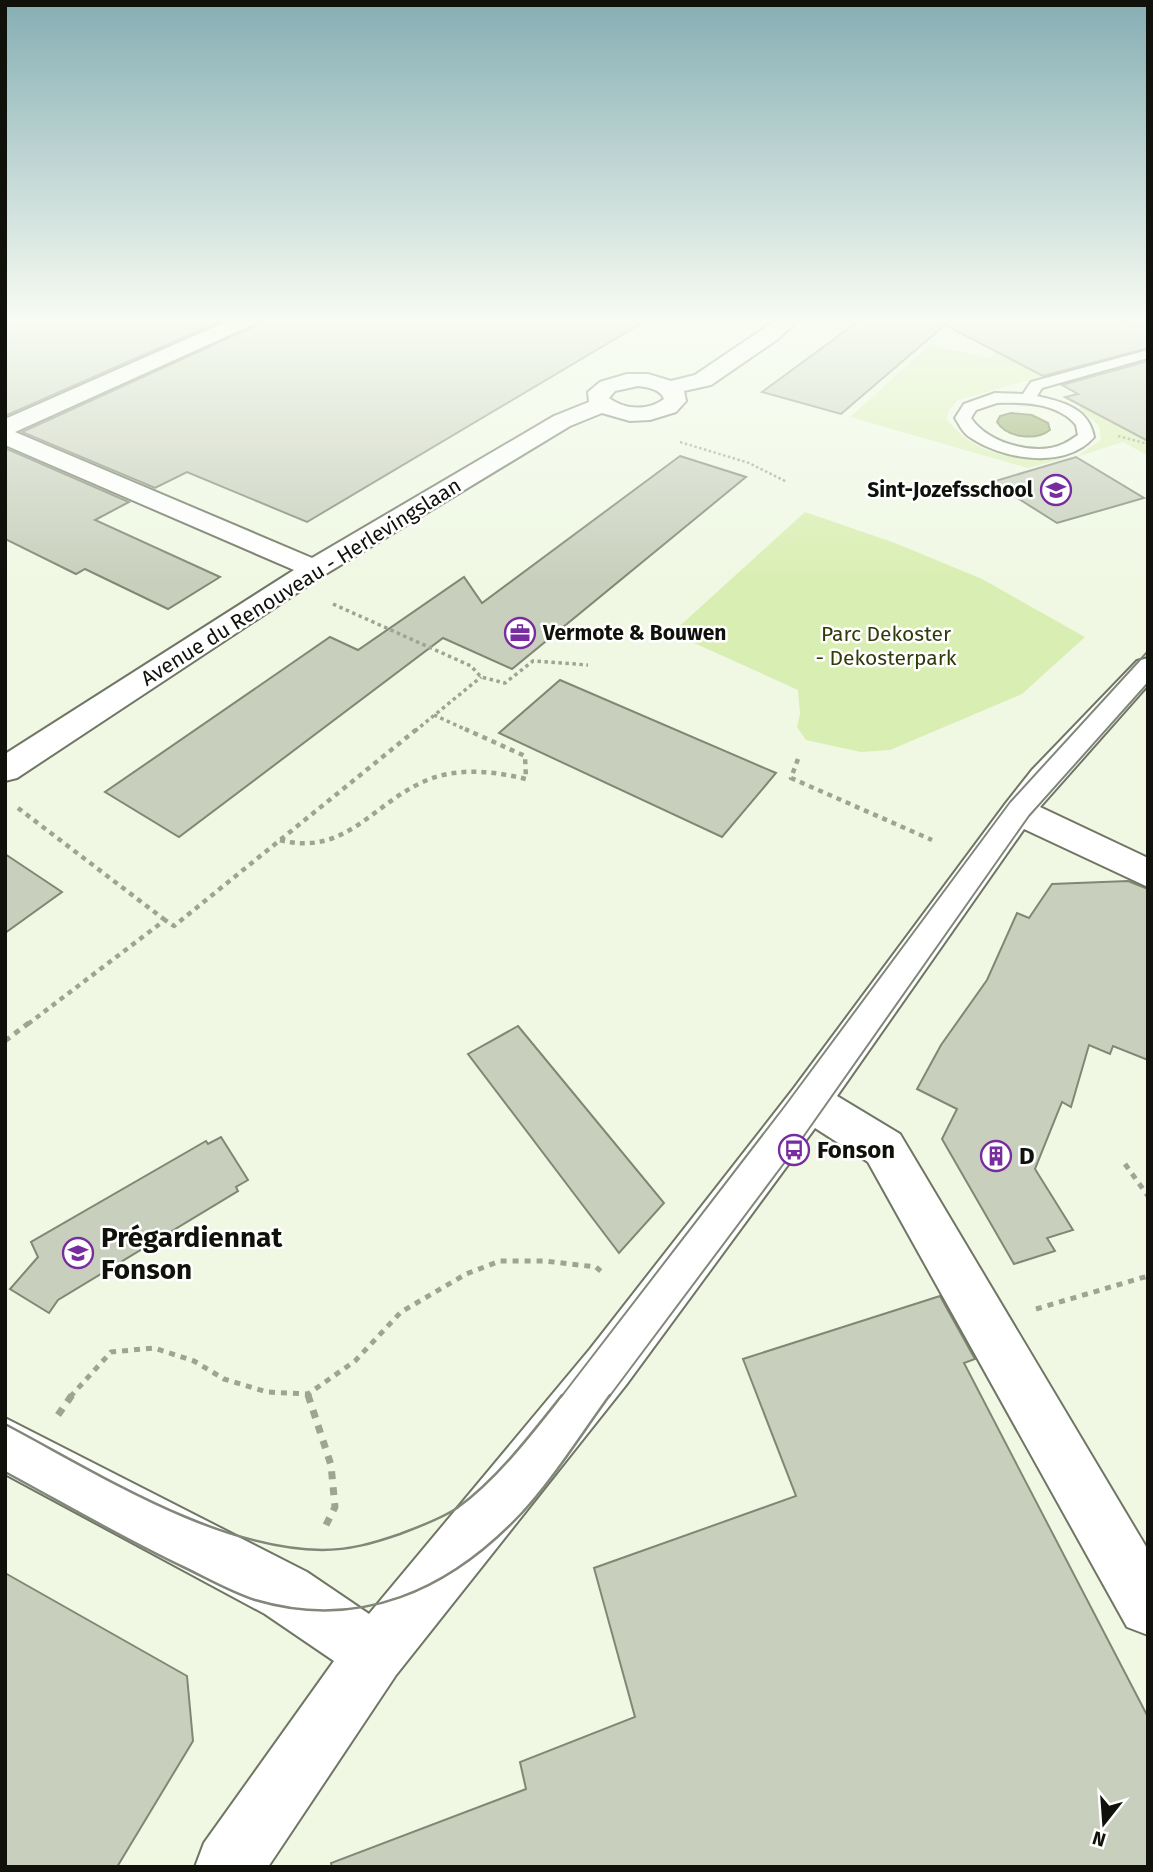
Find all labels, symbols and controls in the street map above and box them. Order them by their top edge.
street label: Avenue du Renouveau - Herlevingslaan [136,472,466,692]
school or university icon: Sint-Jozefsschool [1039,473,1073,507]
place label: Sint-Jozefsschool [867,477,1034,503]
office icon: Vermote & Bouwen [503,616,537,650]
place label: Vermote & Bouwen [542,620,726,646]
park label: Parc Dekoster - Dekosterpark [816,621,957,671]
bus stop icon: Fonson [777,1133,811,1167]
place label: Fonson [817,1136,895,1164]
building icon: D [979,1139,1013,1173]
place label: D [1019,1142,1035,1170]
place label: Prégardiennat Fonson [101,1221,283,1286]
school or university icon: Prégardiennat Fonson [61,1236,95,1270]
north arrow [1069,1788,1139,1858]
text: N [1090,1826,1109,1852]

